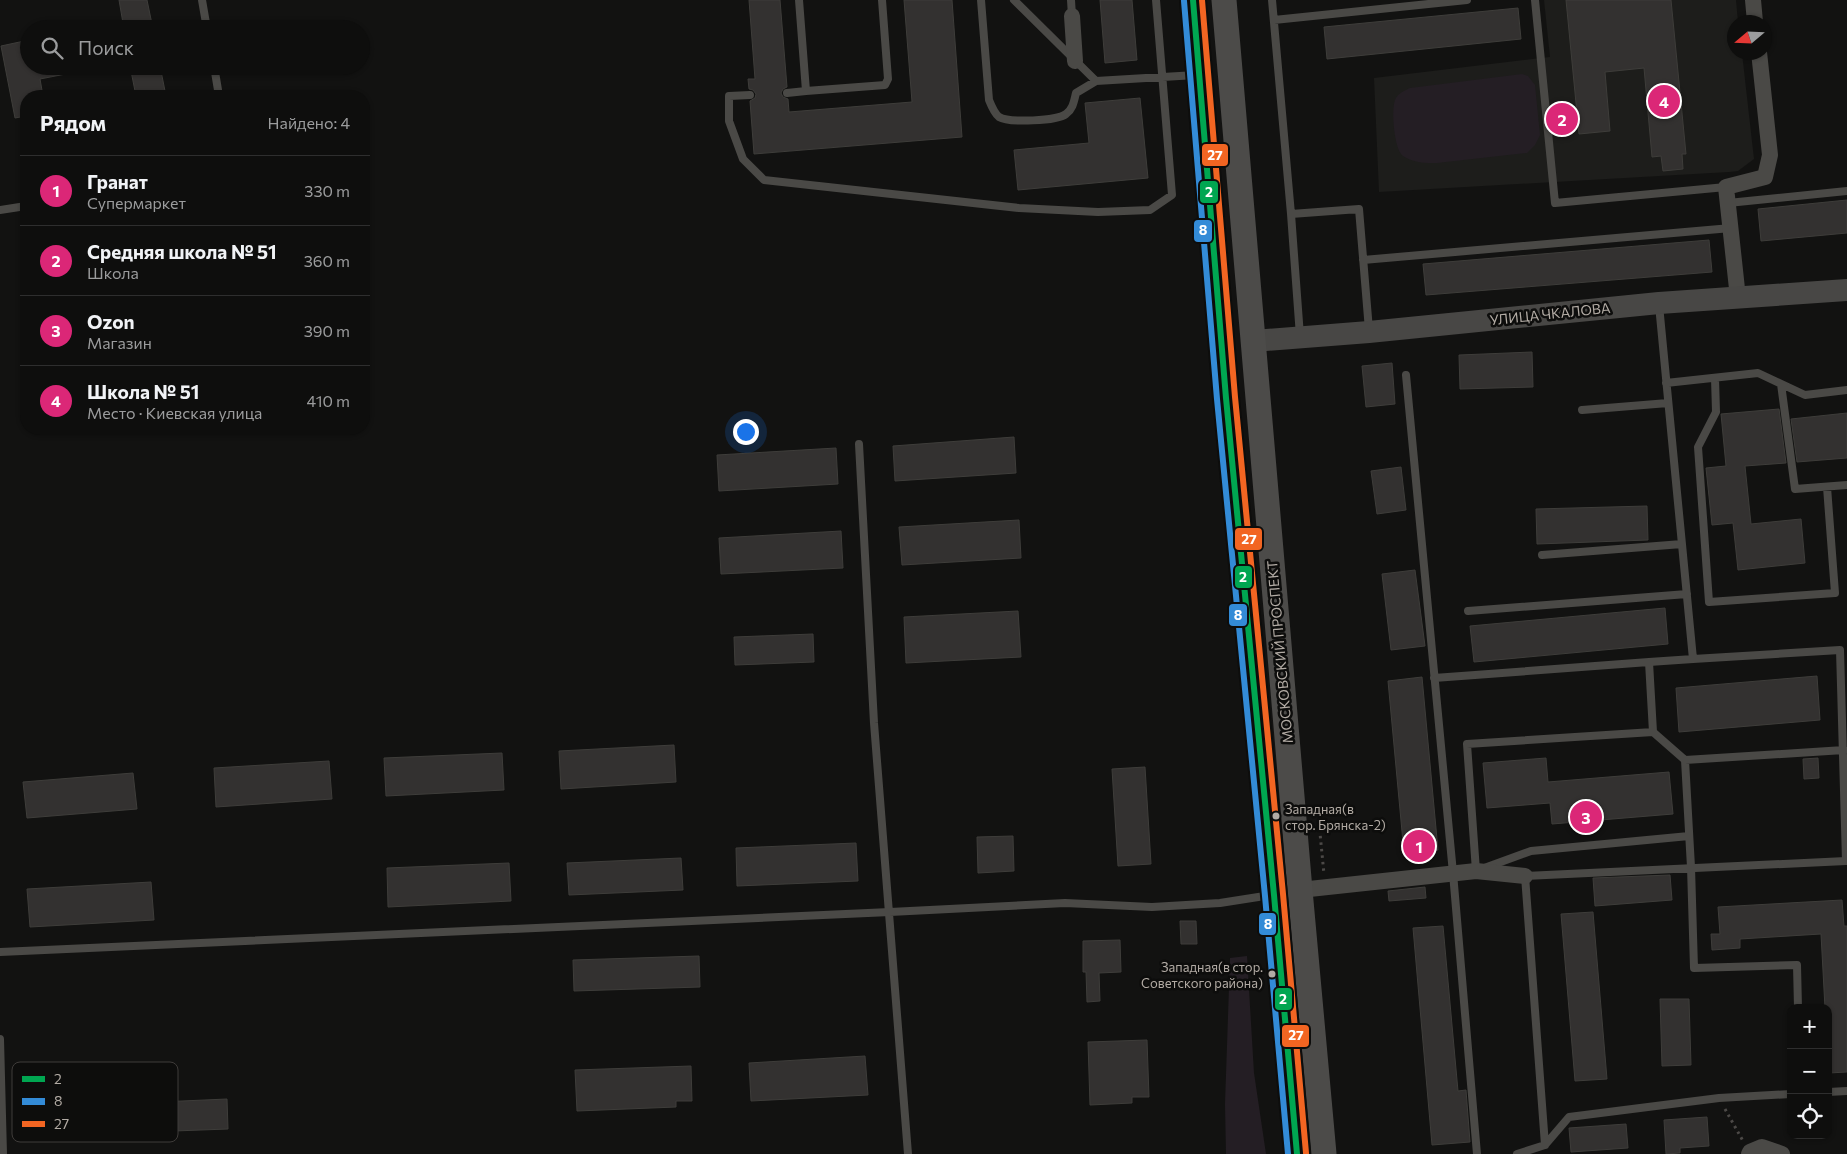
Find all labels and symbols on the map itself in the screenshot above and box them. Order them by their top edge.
north arrow [1727,15,1772,60]
pin: 4 [1648,82,1680,120]
pin: 2 [1546,100,1578,138]
line badge: 27 [1201,143,1229,167]
text: 27 [1207,146,1223,163]
line badge: 2 [1199,180,1219,204]
text: 2 [1205,183,1213,200]
line badge: 8 [1193,219,1213,243]
text: 8 [1199,221,1208,238]
street label: УЛИЦА ЧКАЛОВА [1489,299,1612,328]
your location [733,419,759,445]
line badge: 27 [1234,527,1263,551]
text: 27 [1241,530,1257,547]
street label: МОСКОВСКИЙ ПРОСПЕКТ [1263,560,1296,744]
line badge: 2 [1234,565,1253,589]
text: 2 [1239,568,1247,585]
line badge: 8 [1228,603,1248,627]
text: 8 [1234,606,1243,623]
pin: 3 [1570,798,1602,836]
place label: Западная(в стор. Брянска-2) [1285,801,1386,833]
marker: Западная(в стор. Брянска-2) [1271,811,1281,821]
pin: 1 [1403,827,1435,865]
line badge: 8 [1258,912,1277,936]
text: 8 [1264,915,1273,932]
place label: Западная(в стор. Советского района) [1141,959,1263,991]
marker: Западная(в стор. Советского района) [1267,969,1277,979]
line badge: 2 [1274,987,1293,1011]
text: 2 [1279,990,1287,1007]
line badge: 27 [1281,1024,1310,1048]
text: 27 [1288,1026,1304,1043]
legend [12,1062,178,1142]
text: 2 [54,1070,62,1087]
text: 8 [54,1092,63,1109]
text: 27 [54,1115,69,1132]

